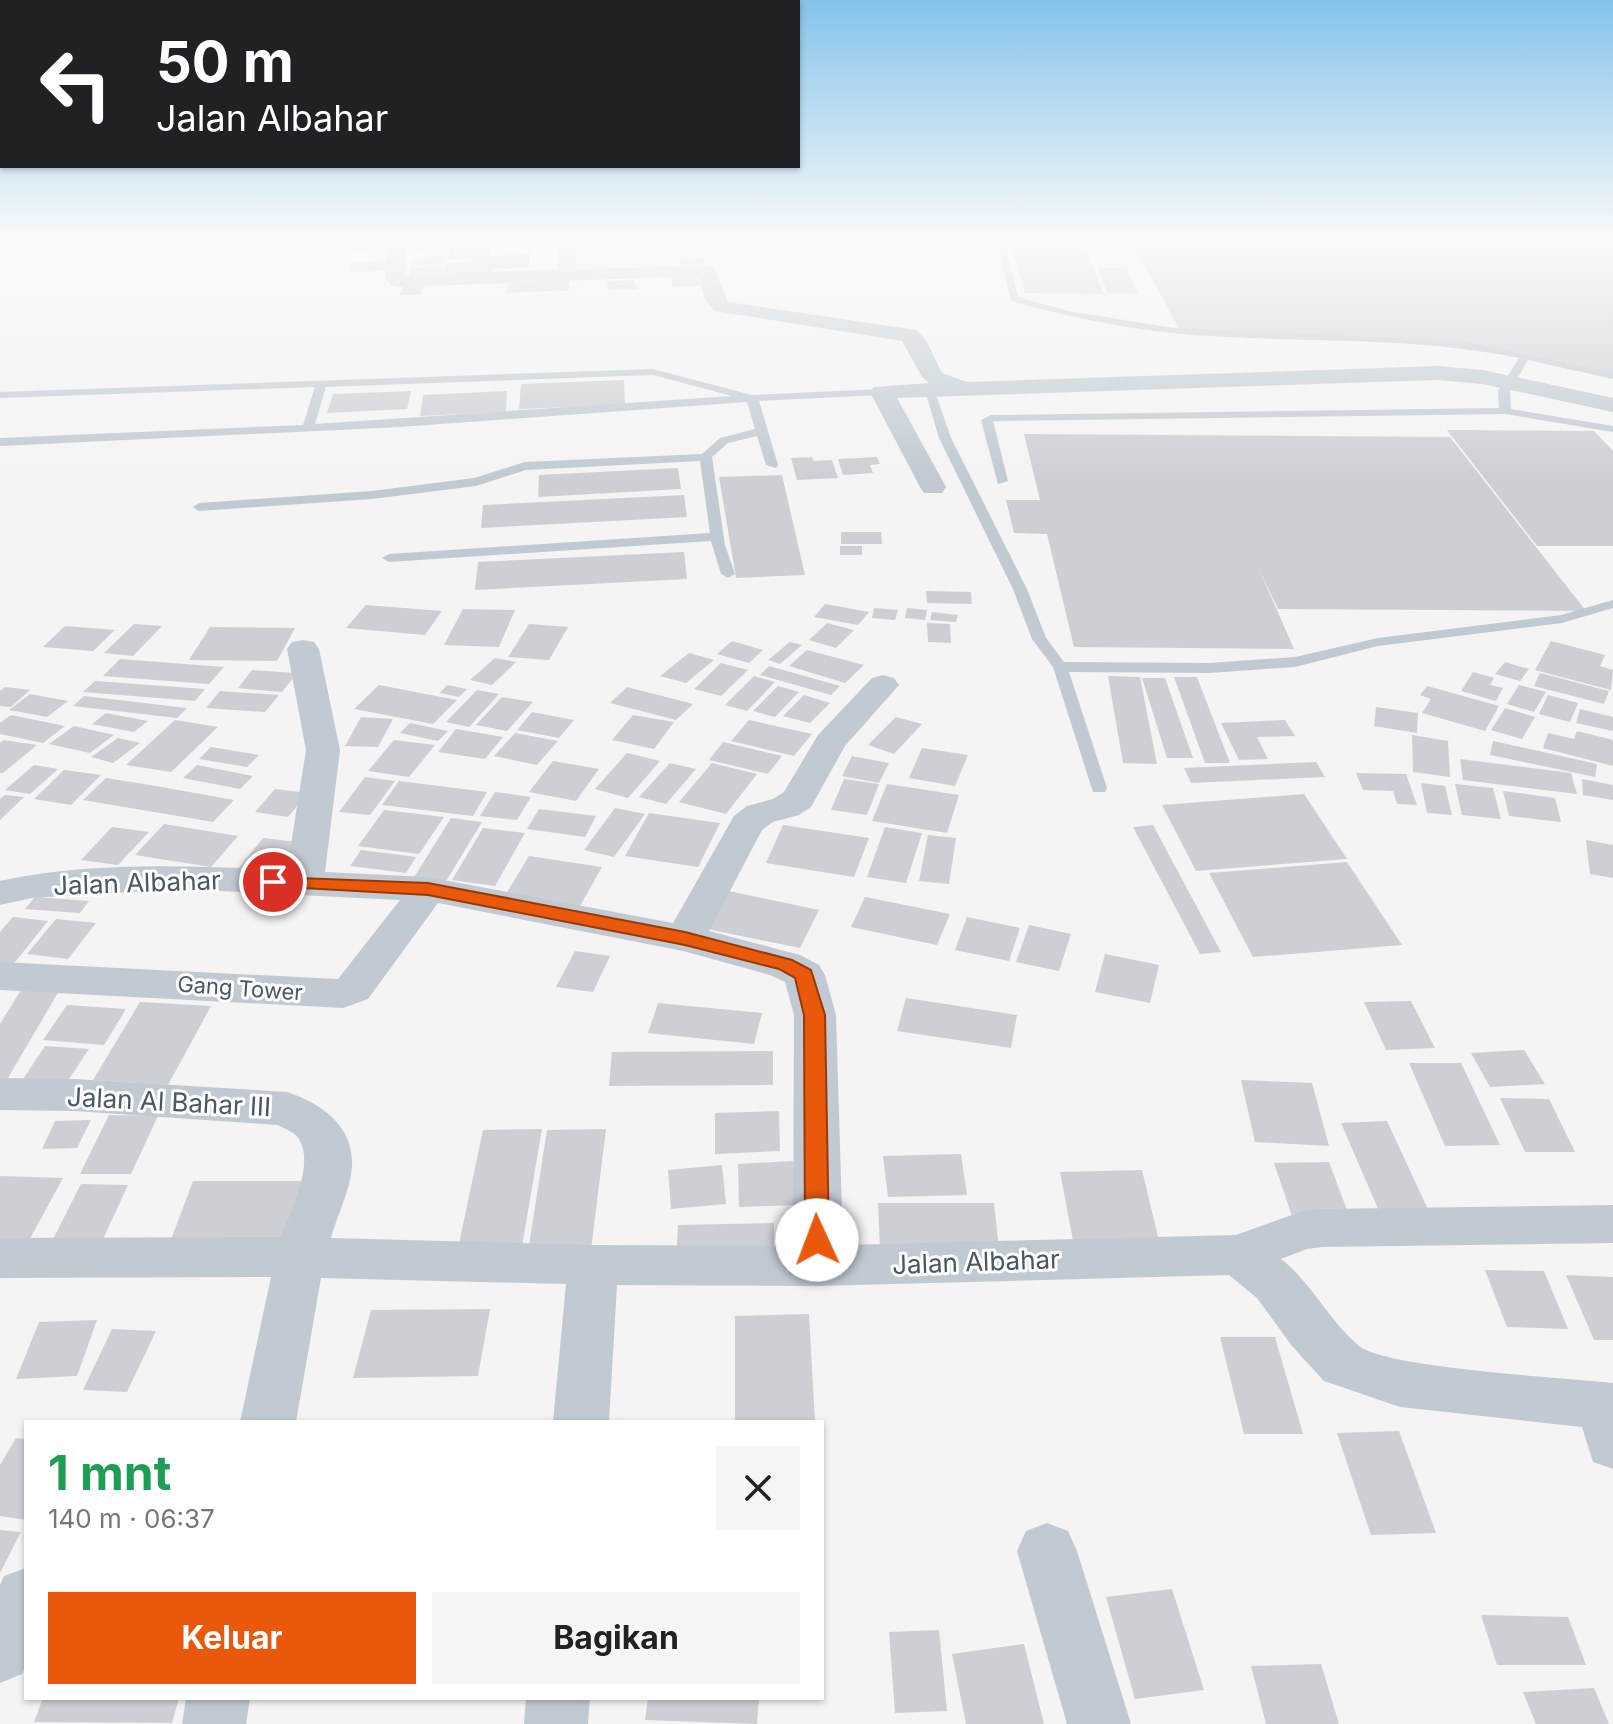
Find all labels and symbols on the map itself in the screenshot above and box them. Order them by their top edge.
pin [239,848,307,916]
street label: Jalan Albahar [53,864,222,901]
street label: Gang Tower [177,971,303,1005]
street label: Jalan Al Bahar III [66,1081,272,1122]
position arrow [775,1198,859,1282]
street label: Jalan Albahar [892,1243,1061,1280]

